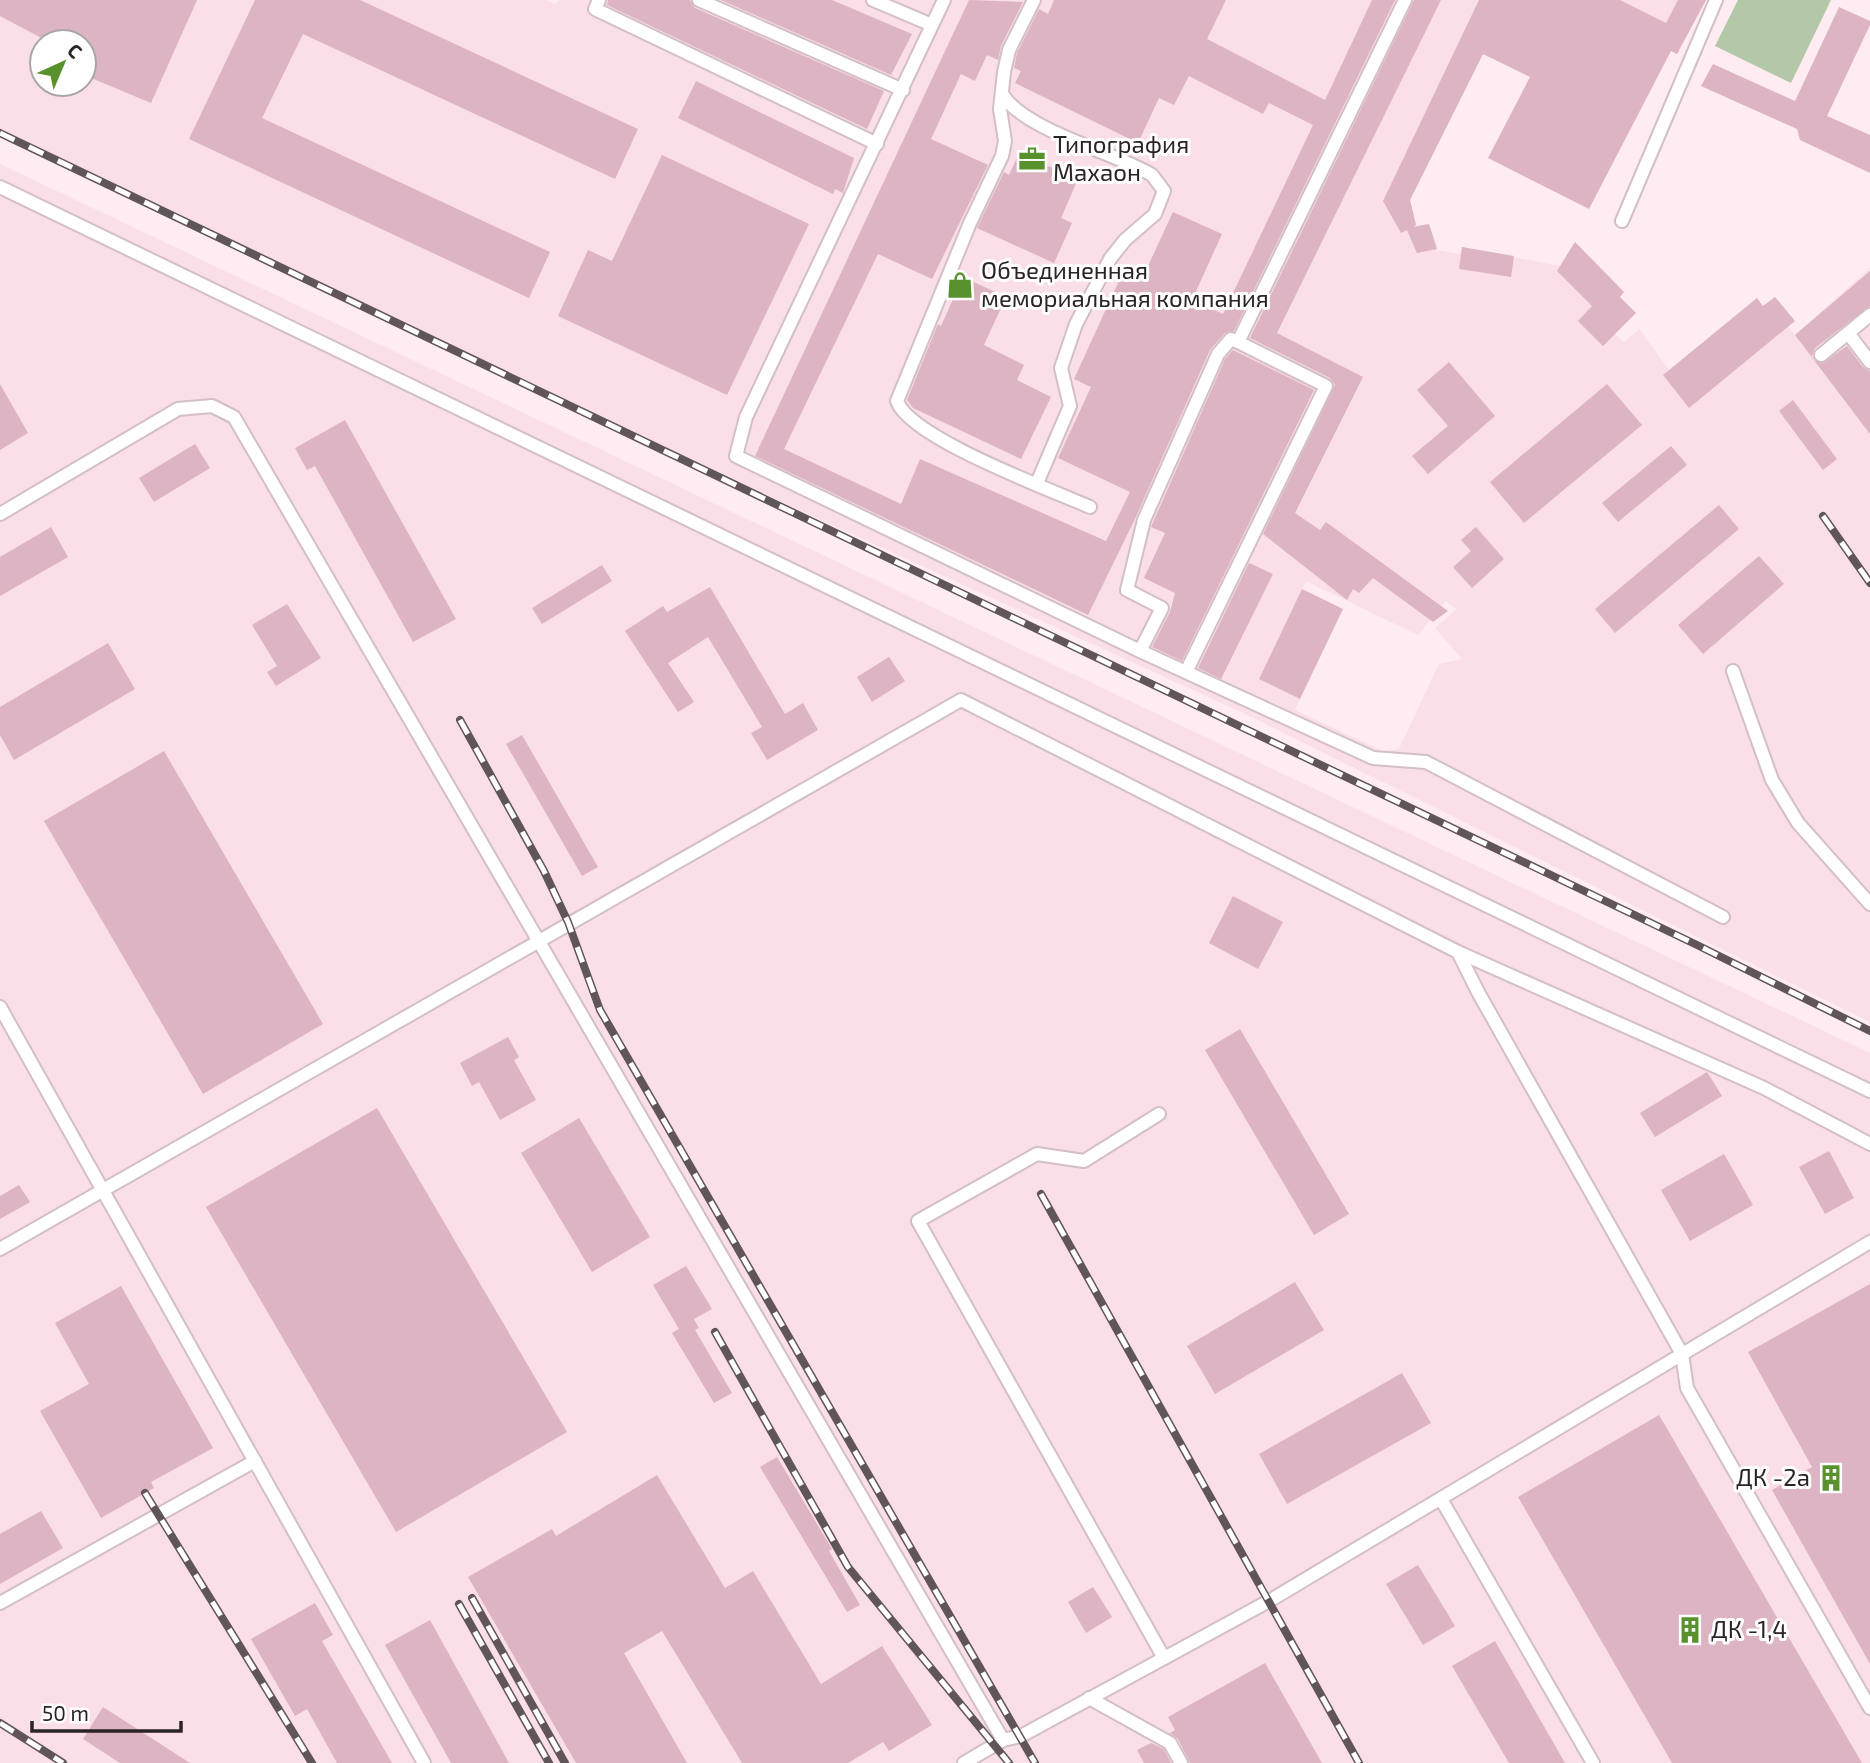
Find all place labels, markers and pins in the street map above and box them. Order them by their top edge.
place label: Типография Махаон [1053,129,1189,186]
office icon: Типография Махаон [1017,144,1047,174]
place label: Объединенная мемориальная компания [981,255,1269,312]
shop icon: Объединенная мемориальная компания [945,270,975,300]
place label: ДК -2а [1736,1462,1810,1491]
building icon: ДК -2а [1816,1463,1846,1493]
place label: ДК -1,4 [1711,1614,1787,1643]
building icon: ДК -1,4 [1675,1615,1705,1645]

